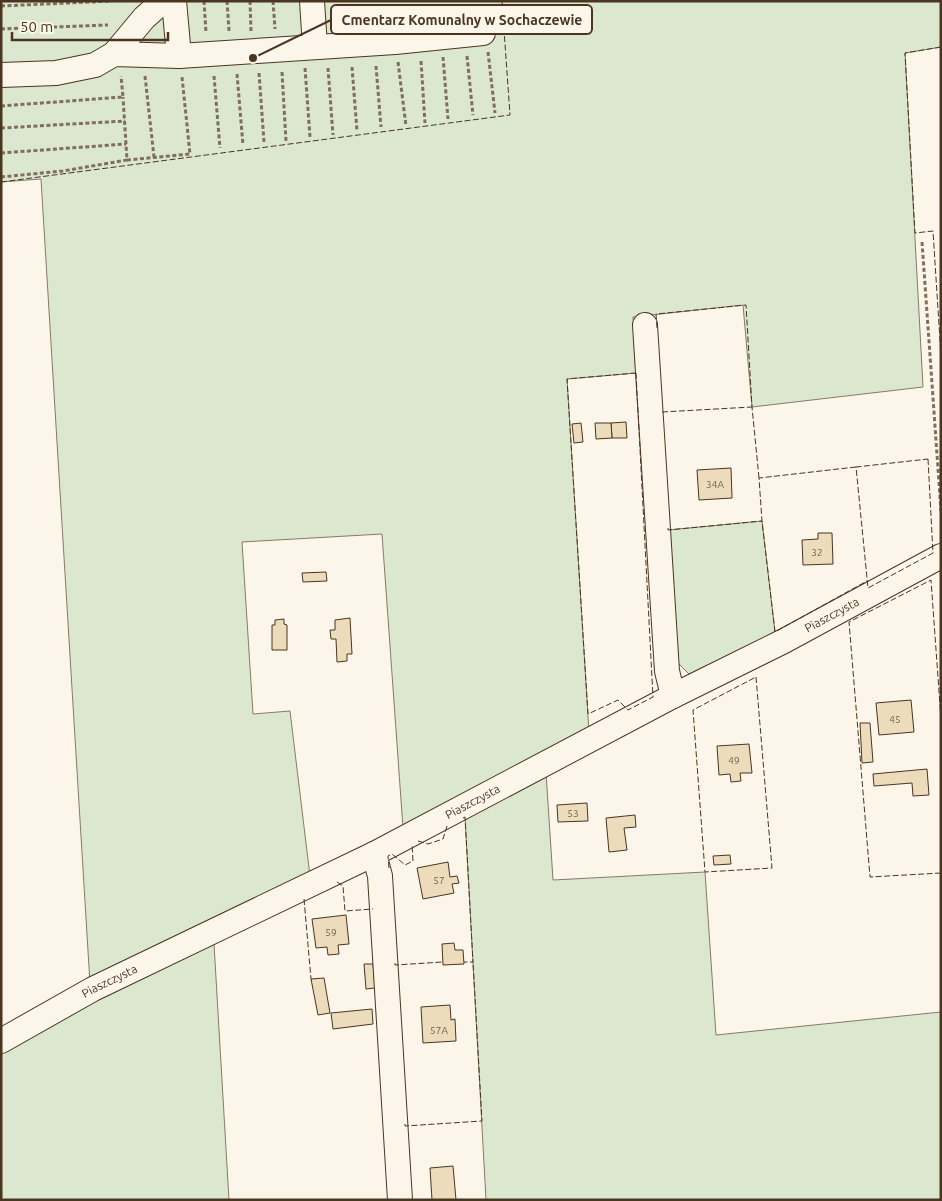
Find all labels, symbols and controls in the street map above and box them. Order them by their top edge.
callout: Cmentarz Komunalny w Sochaczewie [331,5,592,34]
scale bar [12,10,169,42]
text: Cmentarz Komunalny w Sochaczewie [342,12,582,28]
text: 50 m [20,18,53,35]
house number: 34A [706,479,724,490]
house number: 32 [811,547,823,558]
street label: Piaszczysta [802,595,861,635]
house number: 45 [889,714,901,725]
house number: 49 [728,755,740,766]
street label: Piaszczysta [443,782,502,821]
house number: 53 [567,808,579,819]
house number: 57 [433,875,445,886]
house number: 59 [325,927,337,938]
street label: Piaszczysta [79,962,139,1000]
house number: 57A [430,1025,448,1036]

